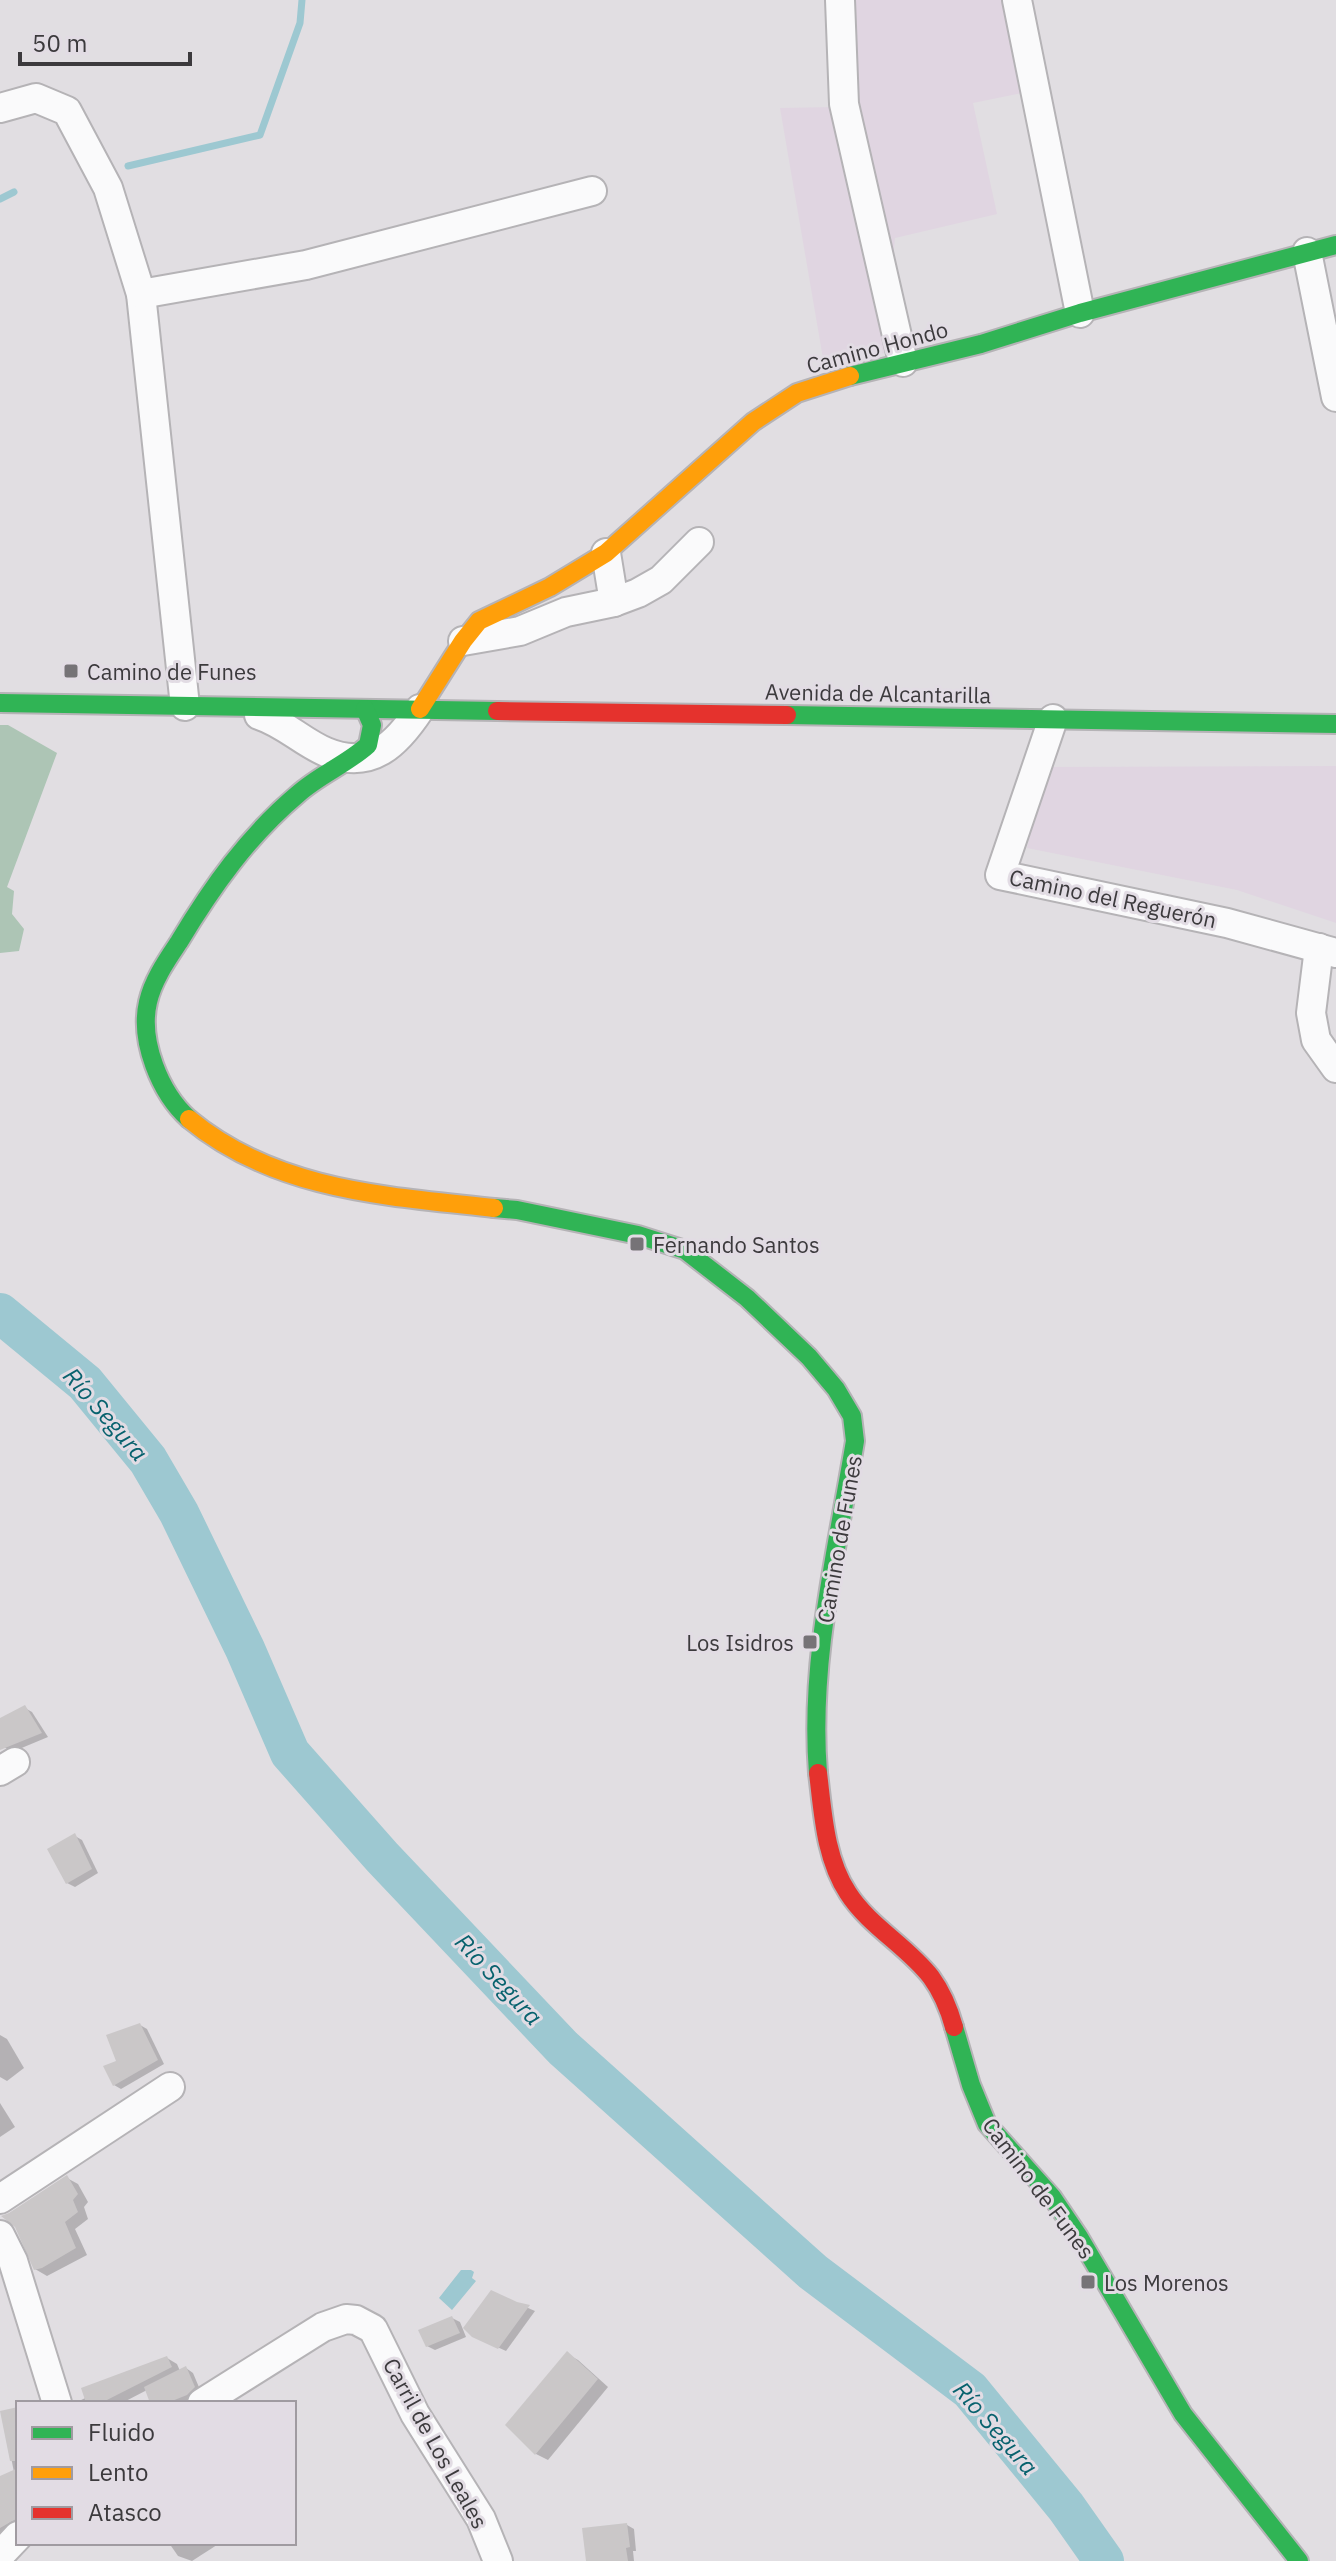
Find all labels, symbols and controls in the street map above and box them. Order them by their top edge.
scale bar [20,16,190,66]
text: 50 m [32,27,87,59]
street label: Camino Hondo [803,314,951,380]
place label: Camino de Funes [87,657,257,686]
marker: Camino de Funes [62,662,80,680]
street label: Avenida de Alcantarilla [765,677,992,709]
street label: Camino del Reguerón [1007,862,1219,934]
place label: Fernando Santos [653,1230,820,1259]
marker: Fernando Santos [628,1235,646,1253]
water label: Río Segura [56,1360,156,1468]
street label: Camino de Funes [810,1453,868,1625]
place label: Los Isidros [686,1628,794,1657]
marker: Los Isidros [801,1633,819,1651]
water label: Río Segura [448,1926,550,2032]
street label: Camino de Funes [976,2112,1102,2264]
place label: Los Morenos [1104,2268,1229,2297]
marker: Los Morenos [1079,2273,1097,2291]
street label: Carril de Los Leales [377,2353,495,2533]
water label: Río Segura [946,2374,1046,2482]
legend [16,2401,296,2545]
text: Fluido [88,2416,155,2448]
text: Lento [88,2456,148,2488]
text: Atasco [88,2496,162,2528]

